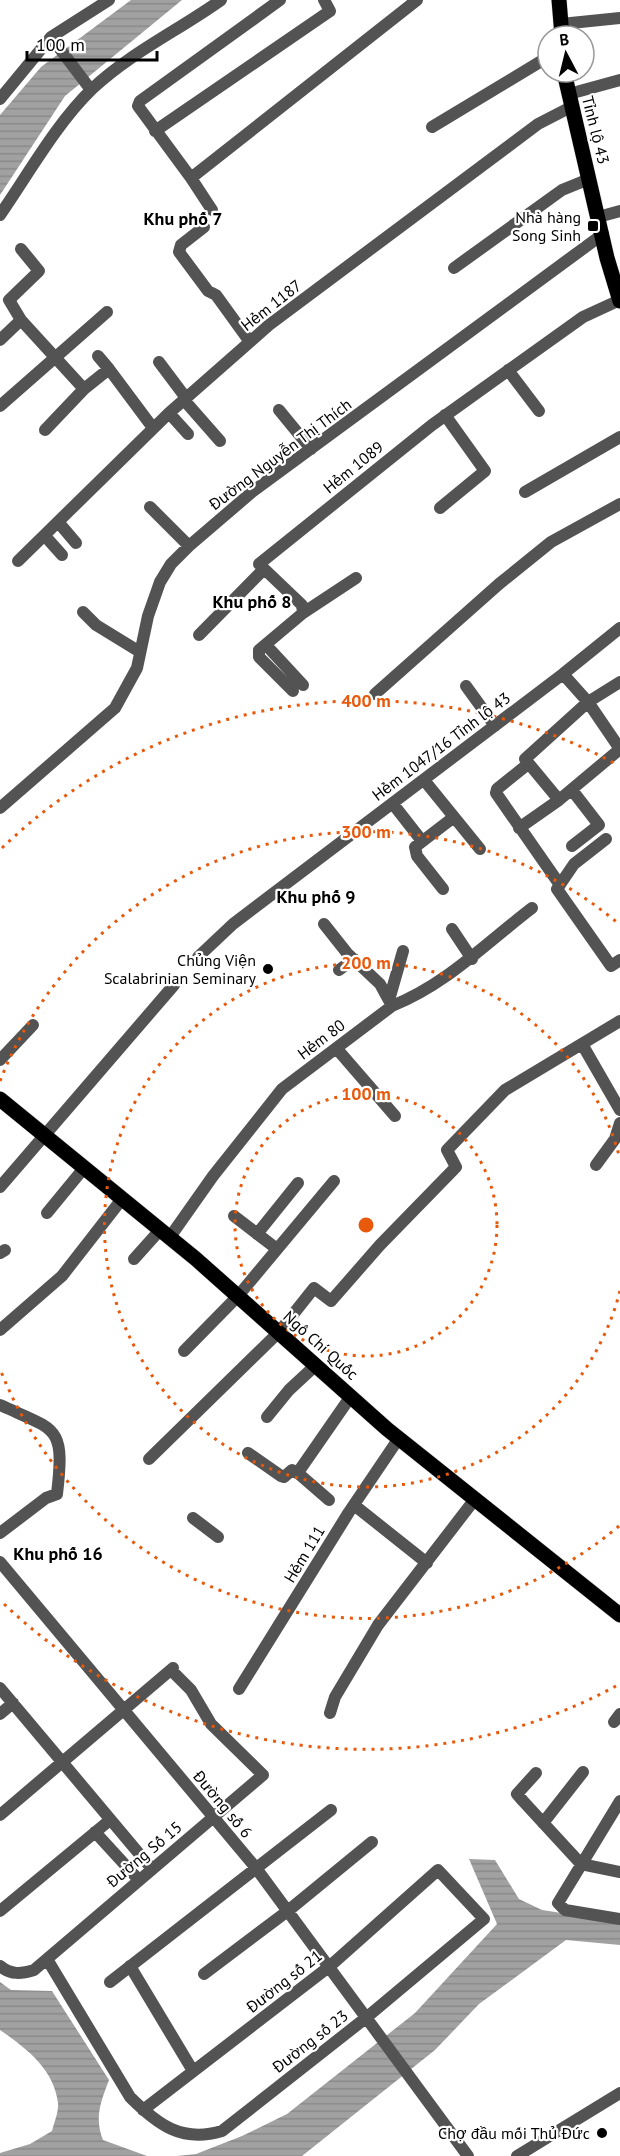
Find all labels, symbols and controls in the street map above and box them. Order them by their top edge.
scale bar [27,24,158,62]
north arrow [536,24,596,84]
text: B [558,29,570,50]
text: 100 m [36,33,85,56]
street label: Tỉnh lộ 43 [578,94,614,166]
district label: Khu phố 7 [143,207,223,230]
place label: Nhà hàng Song Sinh [512,207,581,245]
marker: Nhà hàng Song Sinh [586,219,600,233]
street label: Hẻm 1187 [237,275,305,335]
street label: Đường Nguyễn Thị Thích [204,394,355,515]
street label: Hẻm 1089 [319,437,387,497]
district label: Khu phố 8 [212,590,292,613]
street label: Hẻm 1047/16 Tỉnh lộ 43 [368,687,514,805]
text: 400 m [341,689,391,712]
text: 300 m [341,820,391,843]
district label: Khu phố 9 [276,885,356,908]
place label: Chủng Viện Scalabrinian Seminary [104,950,257,988]
text: 200 m [341,951,391,974]
marker: Chủng Viện Scalabrinian Seminary [261,962,275,976]
street label: Hẻm 80 [293,1014,349,1063]
text: 100 m [341,1082,391,1105]
centre of rings [356,1215,376,1235]
street label: Ngô Chí Quốc [279,1306,363,1384]
street label: Hẻm 111 [279,1522,329,1586]
district label: Khu phố 16 [13,1542,103,1565]
street label: Đường số 6 [188,1766,257,1842]
street label: Đường Số 15 [102,1817,186,1892]
street label: Đường số 21 [241,1945,326,2017]
street label: Đường số 23 [267,2005,352,2077]
place label: Chợ đầu mối Thủ Đức [438,2123,590,2143]
marker: Chợ đầu mối Thủ Đức [595,2126,609,2140]

